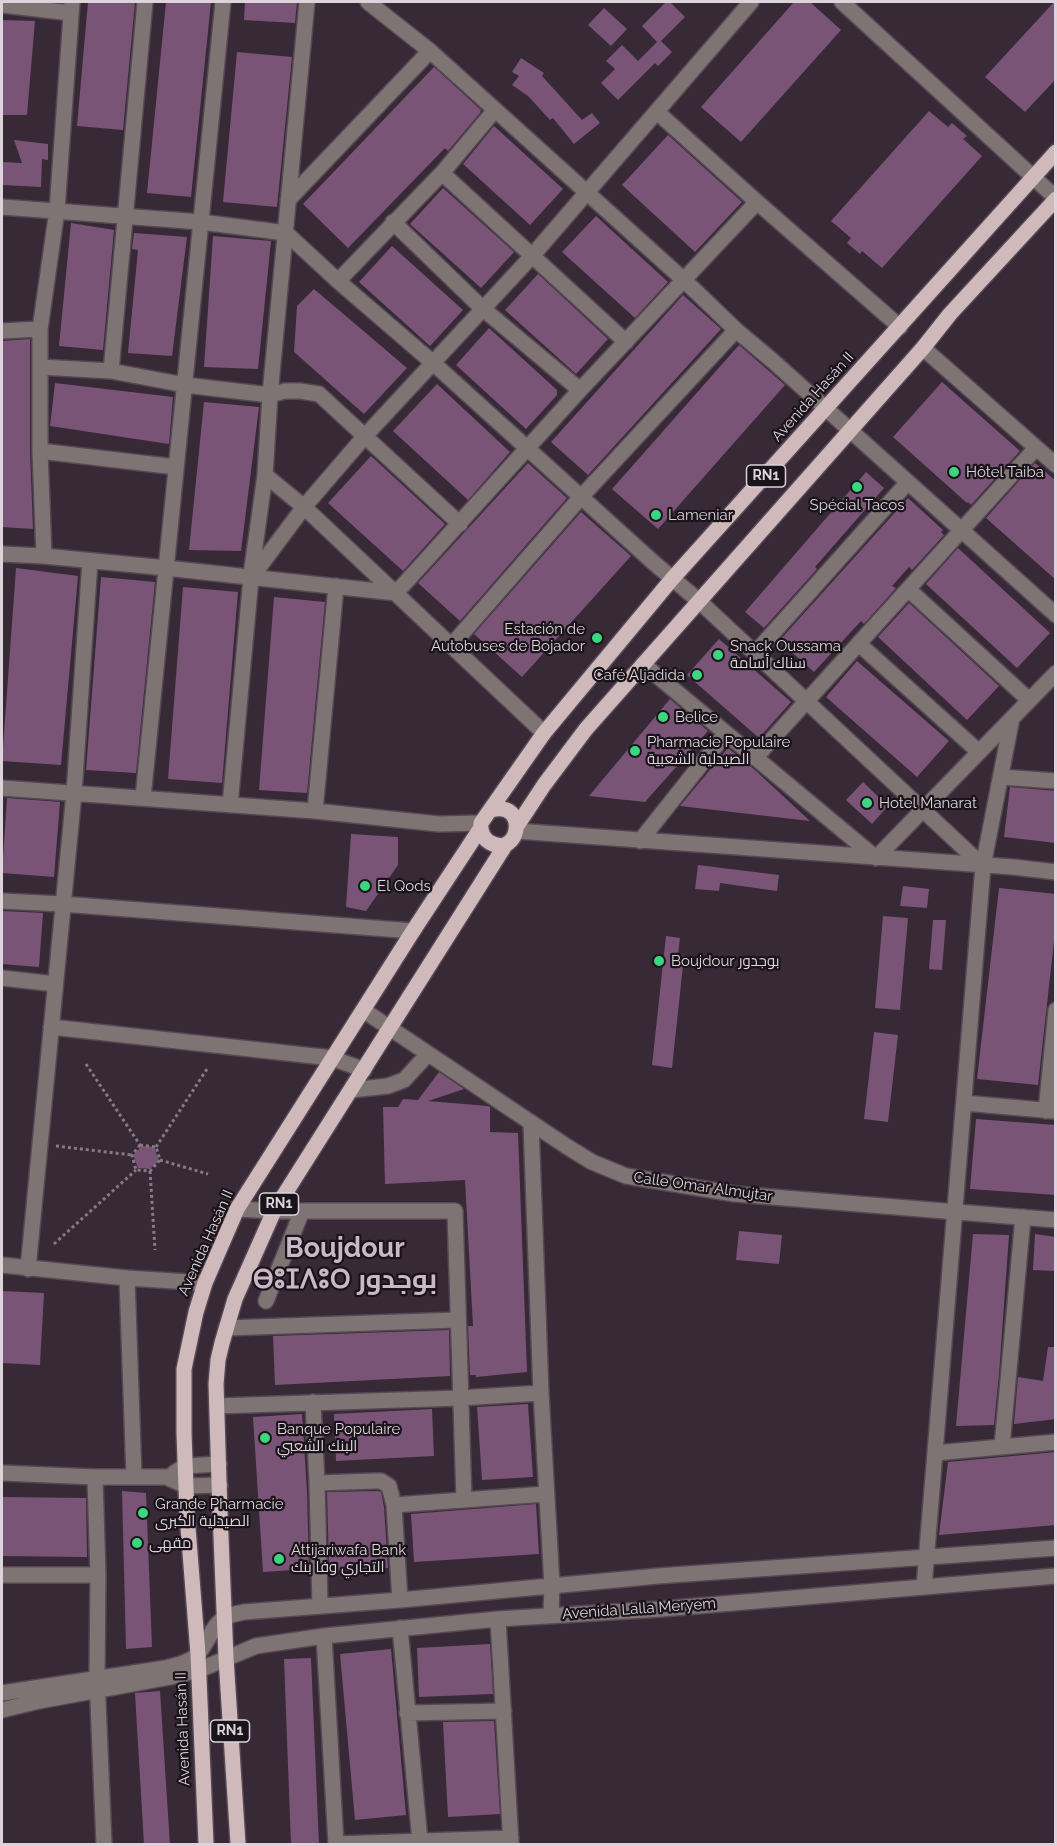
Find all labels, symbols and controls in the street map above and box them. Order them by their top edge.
street label: Avenida Hasán II [768,349,858,445]
place label: Hôtel Taiba [966,463,1044,481]
road number: RN1 [746,465,786,487]
marker: Hôtel Taiba [947,465,961,479]
marker: Spécial Tacos [850,480,864,494]
place label: Spécial Tacos [810,496,904,514]
place label: Lameniar [668,506,733,524]
marker: Lameniar [649,508,663,522]
place label: Estación de Autobuses de Bojador [431,620,585,655]
marker: Estación de Autobuses de Bojador [590,631,604,645]
place label: Snack Oussama سناك أسامة [730,637,841,672]
marker: Snack Oussama سناك أسامة [711,648,725,662]
place label: Café Aljadida [593,666,685,684]
marker: Café Aljadida [690,668,704,682]
place label: Belice [675,708,718,726]
marker: Belice [656,710,670,724]
place label: Pharmacie Populaire الصيدلية الشعبية [647,733,790,768]
marker: Pharmacie Populaire الصيدلية الشعبية [628,744,642,758]
place label: Hotel Manarat [879,794,977,812]
marker: Hotel Manarat [860,796,874,810]
place label: El Qods [377,877,431,895]
marker: El Qods [358,879,372,893]
place label: Boujdour بوجدور [671,952,780,970]
marker: Boujdour بوجدور [652,954,666,968]
street label: Calle Omar Almujtar [632,1168,774,1206]
street label: Avenida Hasán II [175,1187,237,1299]
road number: RN1 [260,1193,298,1215]
district label: Boujdour ⴱⵓⵊⴷⵓⵔ بوجدور [253,1233,437,1296]
place label: Banque Populaire البنك الشعبي [277,1420,400,1455]
marker: Banque Populaire البنك الشعبي [258,1431,272,1445]
place label: Grande Pharmacie الصيدلية الكبرى [155,1495,284,1530]
marker: Grande Pharmacie الصيدلية الكبرى [136,1506,150,1520]
place label: مقهى [149,1534,191,1552]
marker: مقهى [130,1536,144,1550]
place label: Attijariwafa Bank التجاري وفا بنك [291,1541,406,1576]
marker: Attijariwafa Bank التجاري وفا بنك [272,1552,286,1566]
street label: Avenida Lalla Meryem [561,1595,717,1623]
street label: Avenida Hasán II [172,1672,194,1786]
road number: RN1 [210,1720,250,1742]

